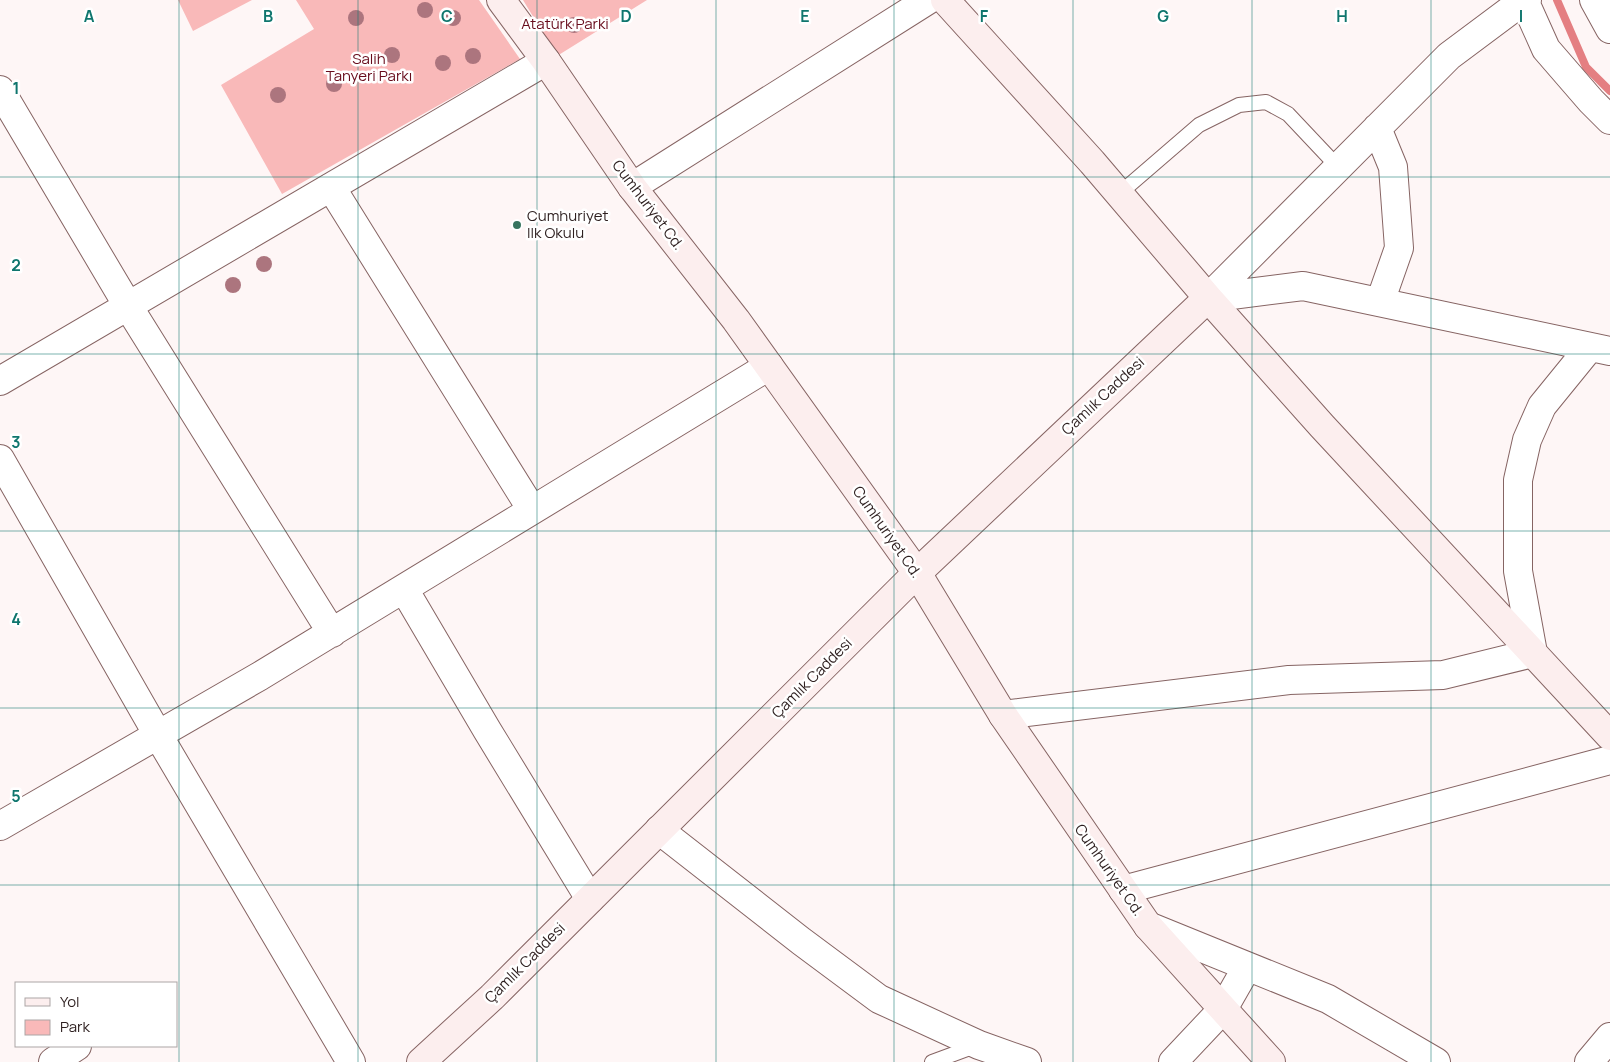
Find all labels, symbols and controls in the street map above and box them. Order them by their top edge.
text: A [84,5,95,27]
text: B [263,5,273,27]
text: C [441,5,453,27]
text: D [620,5,632,27]
text: E [800,5,810,27]
text: F [980,5,989,27]
text: G [1157,5,1169,27]
text: H [1336,5,1348,27]
text: I [1519,5,1523,27]
park label: Atatürk Parki [521,13,609,34]
park label: Salih Tanyeri Parkı [326,48,412,86]
text: 1 [12,77,20,99]
street label: Cumhuriyet Cd. [608,155,689,254]
place label: Cumhuriyet Ilk Okulu [527,205,608,243]
marker: Cumhuriyet Ilk Okulu [511,219,523,231]
text: 2 [11,254,21,276]
street label: Çamlık Caddesi [1057,352,1149,440]
text: 3 [11,431,21,453]
street label: Cumhuriyet Cd. [848,481,927,582]
text: 4 [11,608,21,630]
street label: Çamlık Caddesi [767,633,857,723]
text: 5 [11,785,21,807]
street label: Cumhuriyet Cd. [1070,819,1149,920]
street label: Çamlık Caddesi [480,918,570,1008]
legend [15,982,178,1047]
text: Yol [60,991,80,1012]
text: Park [60,1016,90,1037]

